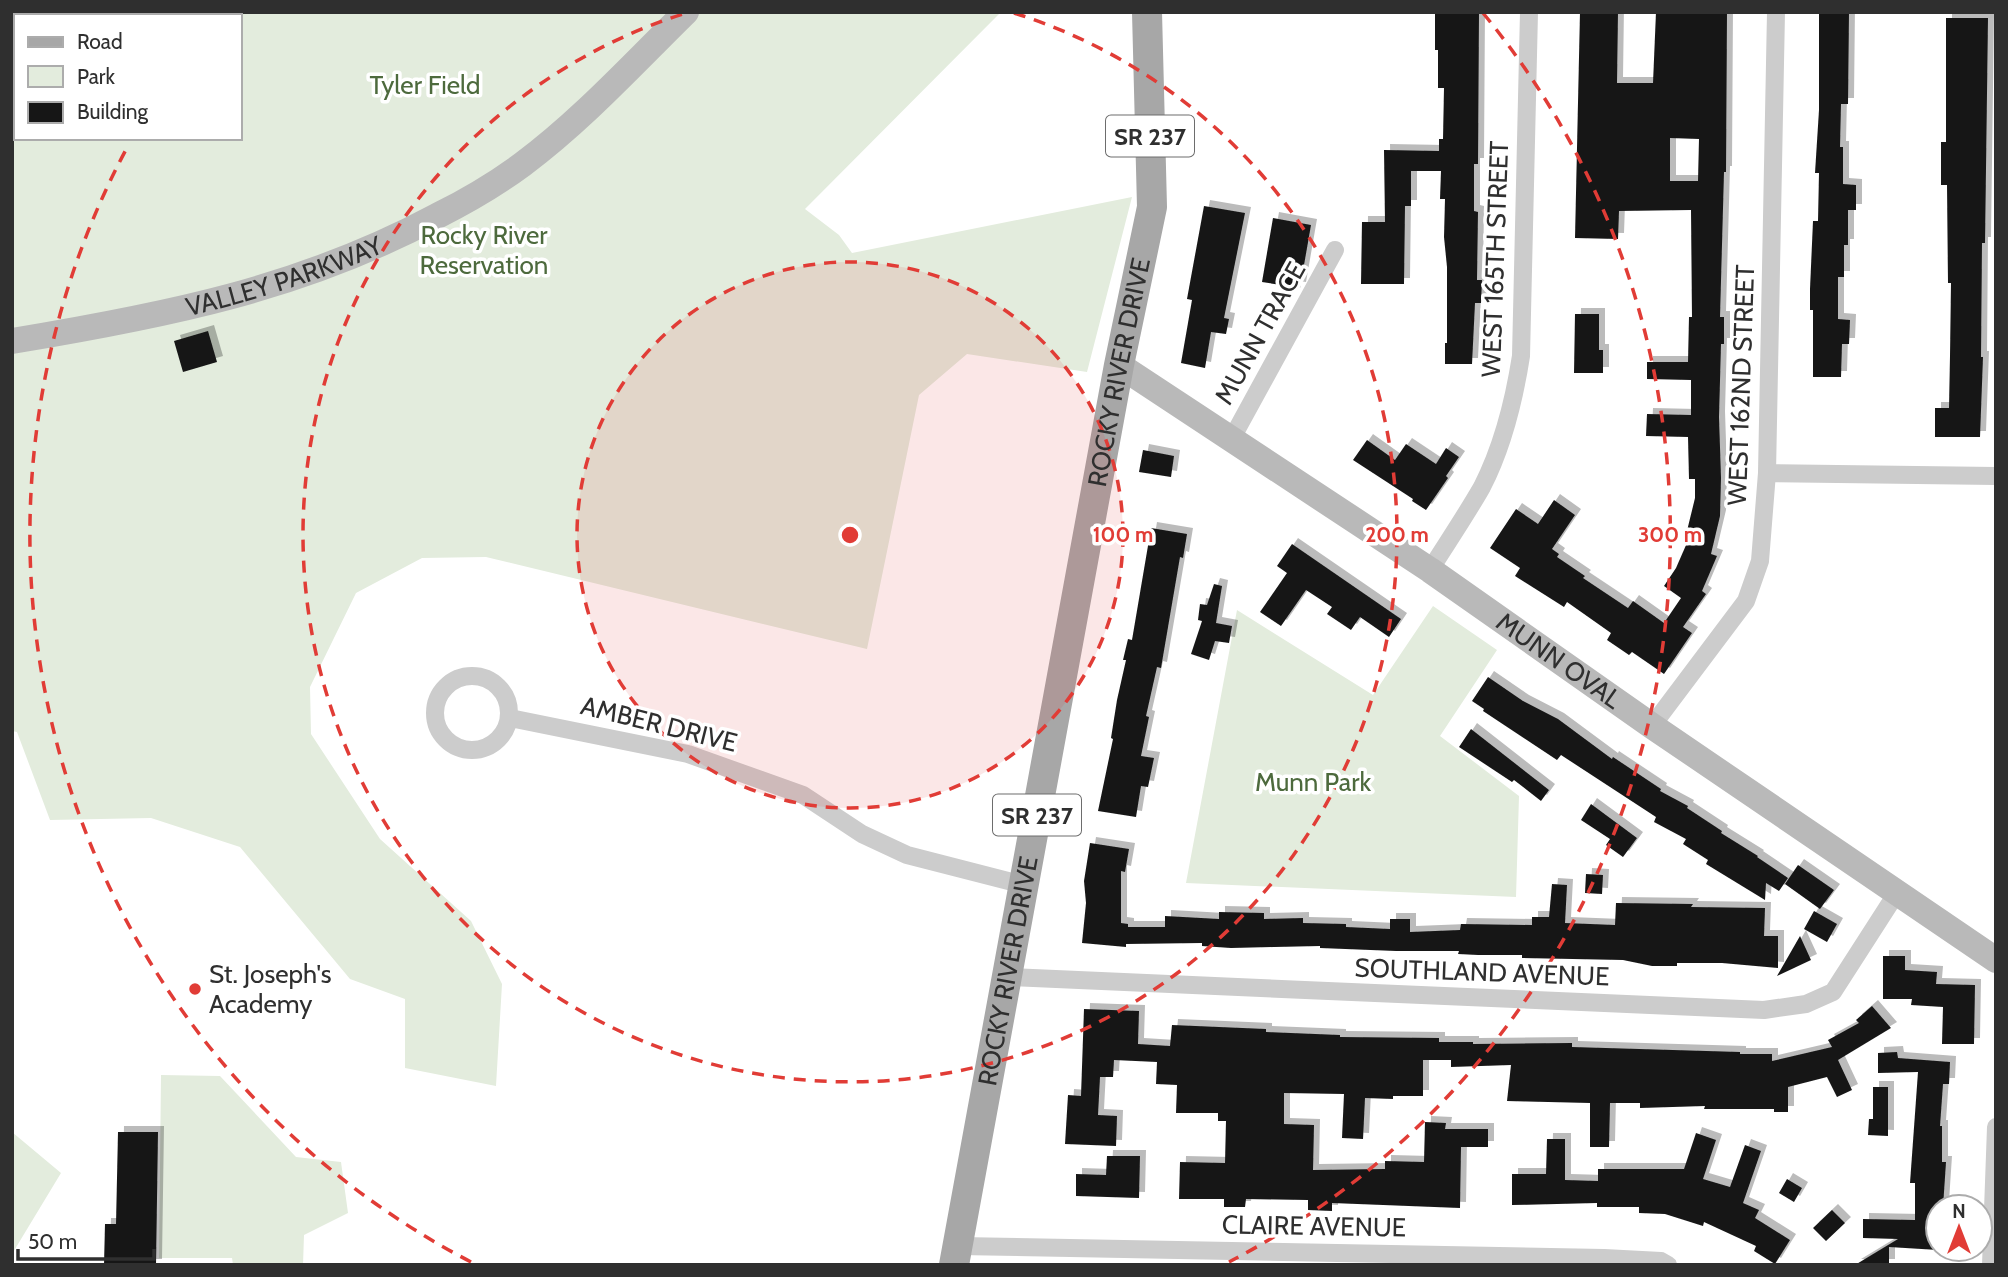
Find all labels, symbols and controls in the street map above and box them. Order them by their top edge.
legend [14,14,242,140]
text: Road [77,29,123,54]
text: Park [77,64,115,89]
park label: Tyler Field [370,69,480,101]
text: Building [77,99,149,124]
road number: SR 237 [1106,116,1194,156]
street label: WEST 165TH STREET [1475,140,1515,378]
park label: Rocky River Reservation [420,219,548,281]
street label: VALLEY PARKWAY [183,229,387,323]
street label: ROCKY RIVER DRIVE [1081,255,1157,489]
street label: MUNN TRACE [1208,256,1312,410]
street label: WEST 162ND STREET [1721,264,1761,506]
text: 100 m [1093,522,1153,547]
text: 200 m [1365,522,1429,547]
text: 300 m [1638,522,1702,547]
centre of rings [838,523,862,547]
street label: MUNN OVAL [1490,606,1628,716]
street label: AMBER DRIVE [578,689,740,759]
park label: Munn Park [1255,766,1371,798]
road number: SR 237 [993,794,1081,836]
street label: ROCKY RIVER DRIVE [971,854,1045,1088]
street label: SOUTHLAND AVENUE [1354,952,1610,992]
place label: St. Joseph's Academy [209,958,332,1020]
marker: St. Joseph's Academy [187,981,203,997]
north arrow [1924,1193,1994,1263]
text: N [1952,1200,1966,1223]
street label: CLAIRE AVENUE [1222,1208,1406,1244]
scale bar [18,1218,154,1262]
text: 50 m [28,1229,77,1254]

